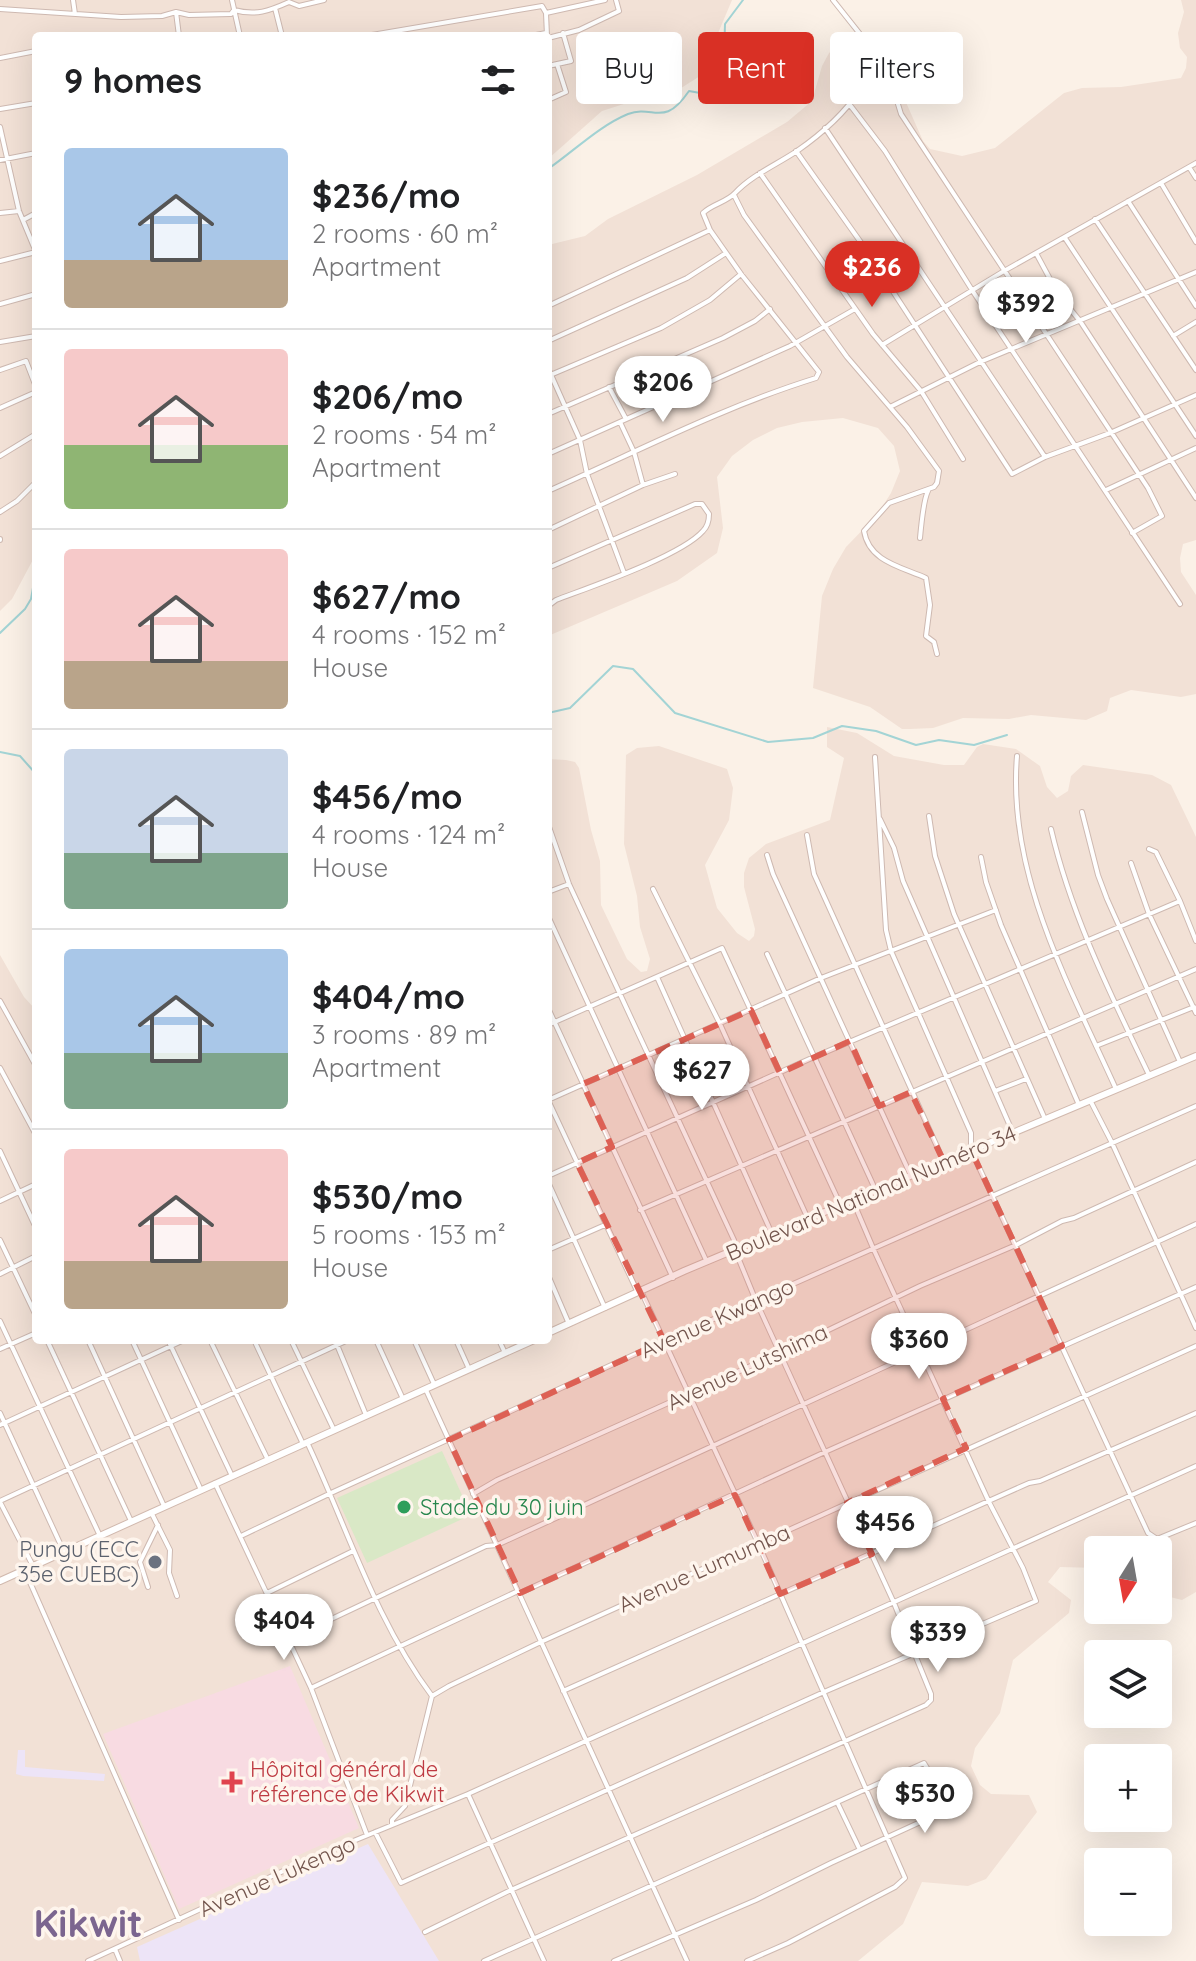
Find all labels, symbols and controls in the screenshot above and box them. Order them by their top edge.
chip: Buy [576,32,682,104]
chip: Rent [698,32,814,104]
chip: Filters [830,32,963,104]
icon: filters [476,58,520,102]
text: 9 homes [64,59,202,102]
text: $236/mo [312,174,461,217]
icon: home [128,180,224,276]
text: 2 rooms · 60 m² [312,217,498,250]
pin: $236 [825,241,919,309]
text: Apartment [312,250,441,283]
text: $236 [843,250,901,283]
pin: $392 [979,277,1073,345]
text: $392 [996,286,1056,319]
pin: $206 [616,356,710,424]
text: $206 [633,365,693,398]
text: $206/mo [312,375,463,418]
icon: home [128,381,224,477]
text: 2 rooms · 54 m² [312,418,496,451]
text: Apartment [312,451,441,484]
text: $627/mo [312,575,461,618]
icon: home [128,581,224,677]
text: 4 rooms · 152 m² [312,618,506,651]
text: House [312,651,388,684]
text: $456/mo [312,775,463,818]
icon: home [128,781,224,877]
text: 4 rooms · 124 m² [312,818,505,851]
text: House [312,851,388,884]
text: $404/mo [312,975,465,1018]
icon: home [128,981,224,1077]
text: 3 rooms · 89 m² [312,1018,496,1051]
pin: $627 [655,1044,749,1112]
text: Apartment [312,1051,441,1084]
text: $627 [673,1053,731,1086]
street label: Boulevard National Numéro 34 [722,1119,1020,1267]
text: $530/mo [312,1175,463,1218]
icon: home [128,1181,224,1277]
text: 5 rooms · 153 m² [312,1218,506,1251]
text: House [312,1251,388,1284]
street label: Avenue Kwango [636,1272,798,1364]
pin: $360 [872,1313,966,1381]
street label: Avenue Lutshima [662,1317,832,1417]
text: $360 [889,1322,949,1355]
place label: Stade du 30 juin [420,1493,584,1521]
pin: $456 [838,1496,932,1564]
marker: Stade du 30 juin [395,1498,413,1516]
text: $456 [855,1505,915,1538]
street label: Avenue Lumumba [614,1518,794,1618]
place label: Pungu (ECC 35e CUEBC) [18,1535,139,1588]
north arrow [1084,1536,1172,1624]
map controls [1084,1536,1172,1936]
marker: Pungu (ECC 35e CUEBC) [146,1553,164,1571]
pin: $404 [237,1594,331,1662]
text: $404 [253,1603,315,1636]
pin: $339 [891,1606,985,1674]
text: $339 [909,1615,967,1648]
button: layers [1084,1640,1172,1728]
button: + [1084,1744,1172,1832]
place label: Hôpital général de référence de Kikwit [250,1755,445,1808]
pin: $530 [878,1767,972,1835]
marker: Hôpital général de référence de Kikwit [221,1771,243,1793]
text: $530 [895,1776,955,1809]
street label: Avenue Lukengo [194,1829,360,1923]
button: − [1084,1848,1172,1936]
district label: Kikwit [33,1899,143,1947]

